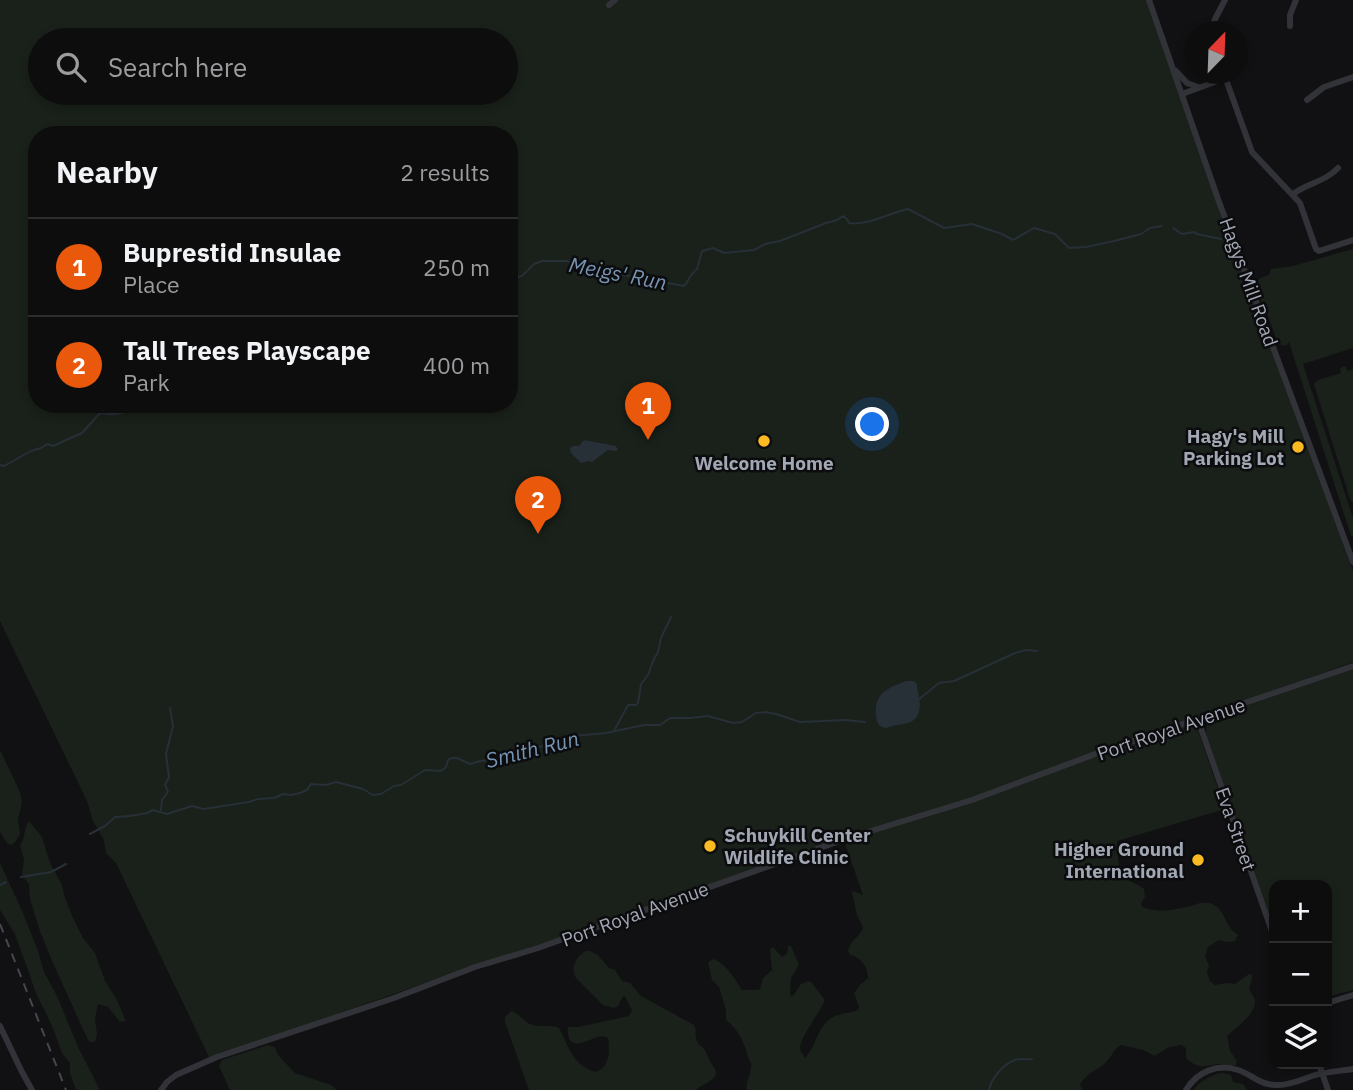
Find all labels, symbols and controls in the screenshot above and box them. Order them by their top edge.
north arrow [1185,21,1248,84]
search box [28,28,518,105]
icon: search [52,48,90,86]
text: Search here [108,50,247,84]
text: Nearby [56,152,158,191]
text: 2 results [400,157,490,187]
street label: Hagys Mill Road [1215,214,1283,350]
text: Buprestid Insulae [123,235,341,269]
water label: Meigs' Run [567,250,669,296]
text: 1 [72,252,86,282]
text: 250 m [423,252,490,282]
text: Place [123,269,180,299]
text: Tall Trees Playscape [123,333,371,367]
text: 2 [72,350,86,380]
text: 400 m [423,350,490,380]
text: Park [123,367,170,397]
pin: 1 [625,382,671,440]
your location [855,407,889,441]
place label: Hagy's Mill Parking Lot [1183,424,1284,470]
marker: Welcome Home [756,433,772,449]
marker: Hagy's Mill Parking Lot [1290,439,1306,455]
place label: Welcome Home [694,451,834,475]
pin: 2 [515,476,561,534]
street label: Port Royal Avenue [1094,692,1248,766]
water label: Smith Run [482,724,582,774]
street label: Eva Street [1210,784,1262,874]
place label: Schuykill Center Wildlife Clinic [724,823,871,869]
place label: Higher Ground International [1054,837,1184,883]
marker: Schuykill Center Wildlife Clinic [702,838,718,854]
marker: Higher Ground International [1190,852,1206,868]
street label: Port Royal Avenue [558,876,712,952]
map controls [1269,880,1332,1069]
button: + [1269,880,1332,943]
button: − [1269,943,1332,1006]
button: layers [1269,1006,1332,1069]

